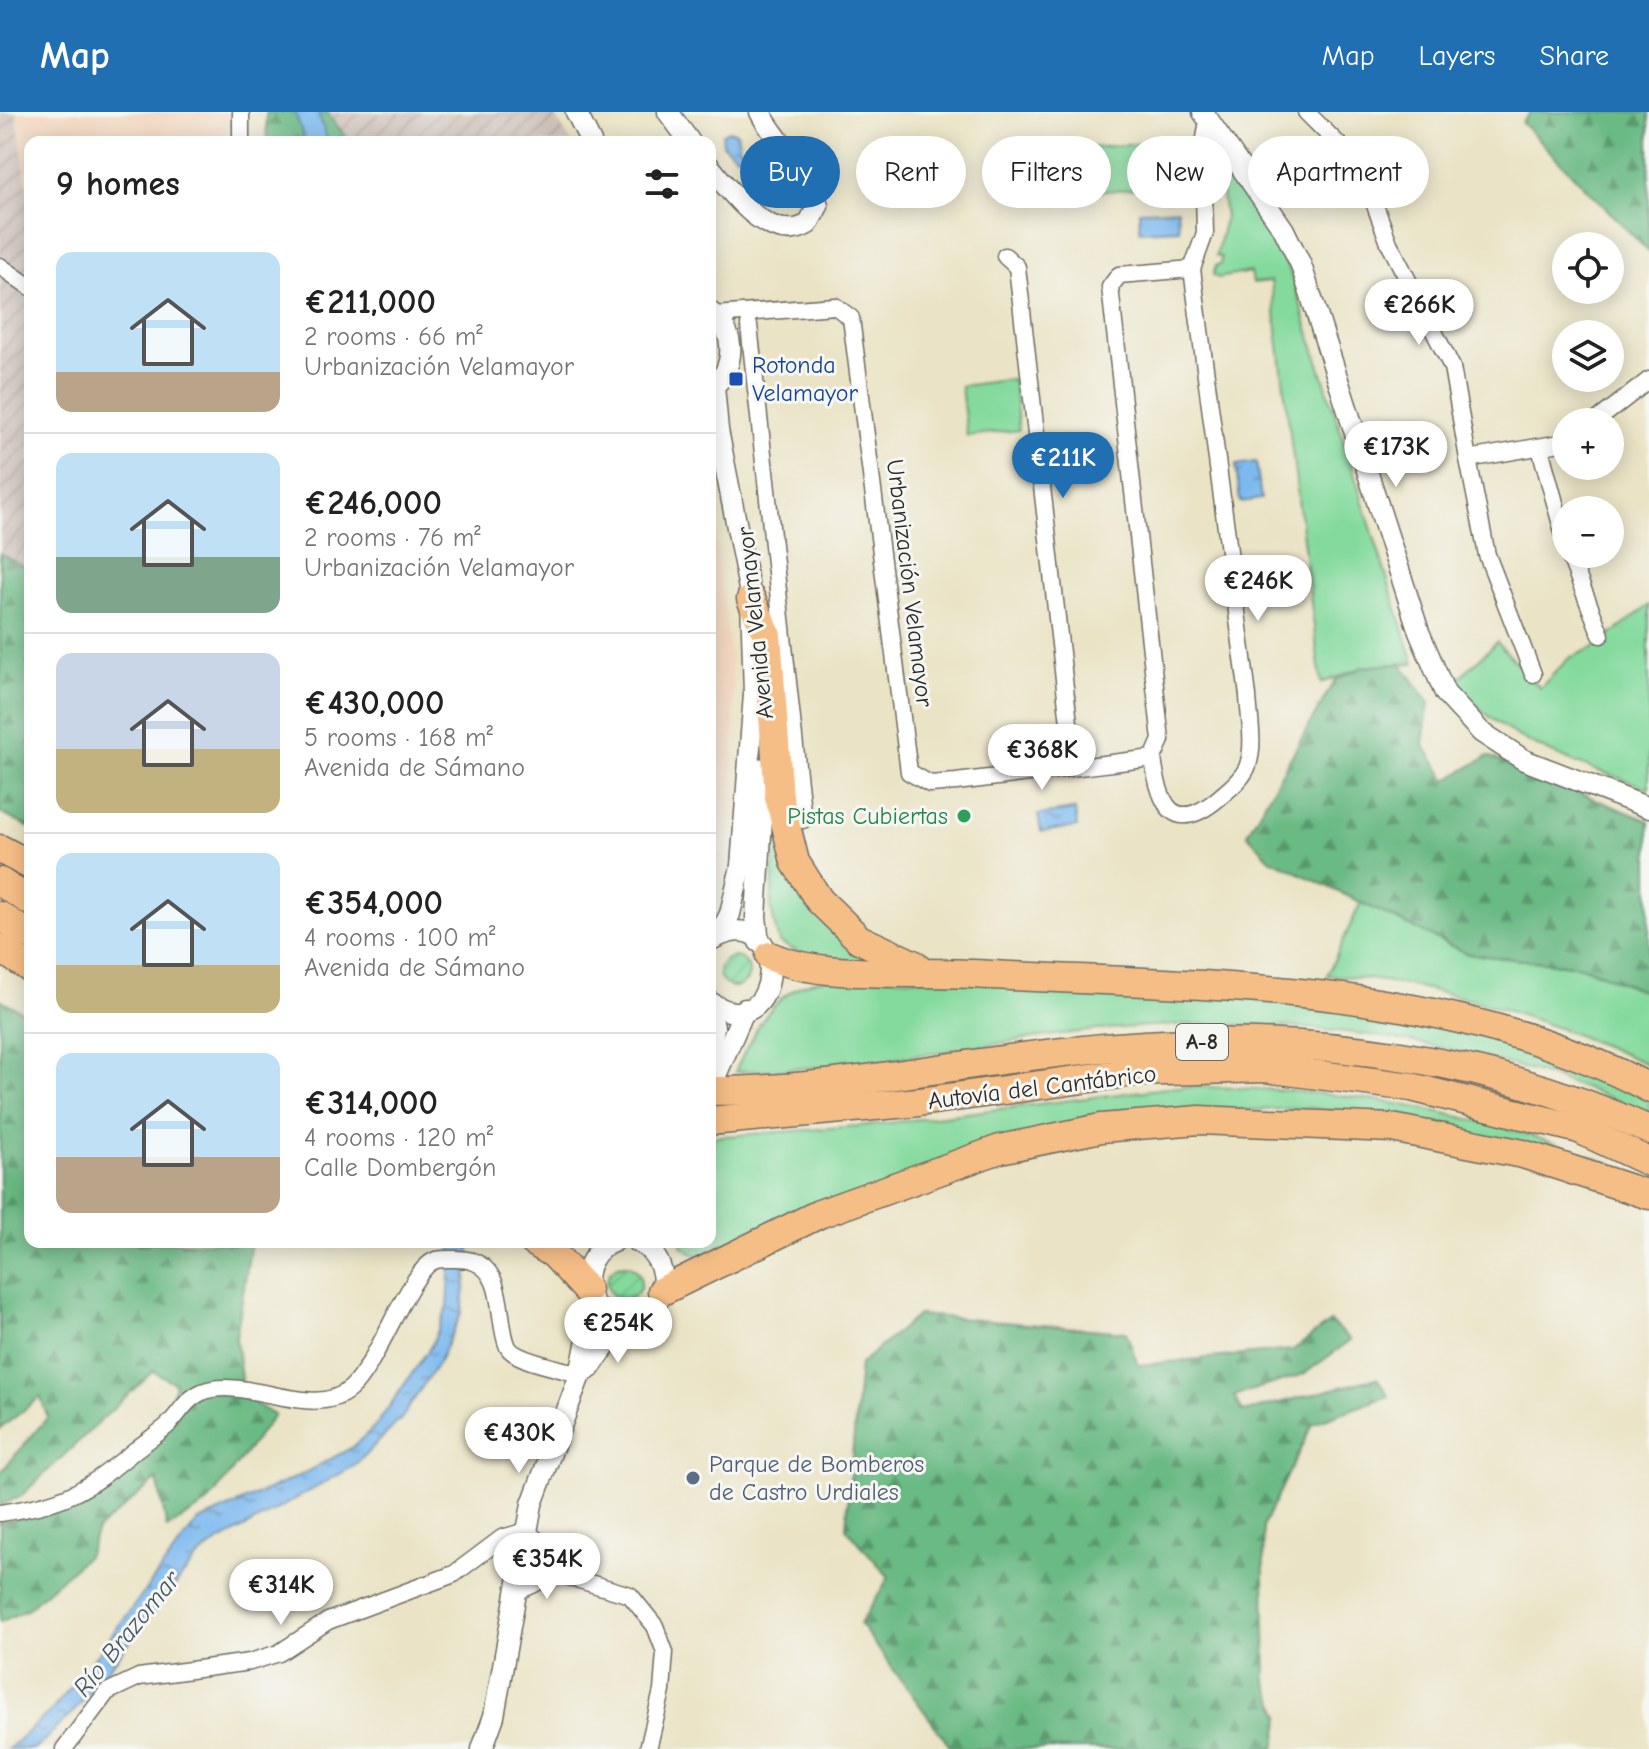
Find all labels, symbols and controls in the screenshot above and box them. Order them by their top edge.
text: Map [40,34,110,78]
text: Map [1322,40,1375,72]
text: Layers [1419,40,1495,72]
text: Share [1539,40,1609,72]
chip: Buy [740,136,840,208]
chip: Rent [856,136,966,208]
chip: Filters [982,136,1111,208]
chip: New [1127,136,1232,208]
chip: Apartment [1248,136,1429,208]
icon: filters [640,162,684,206]
text: 9 homes [56,164,180,204]
map controls [1552,232,1624,568]
button: locate [1552,232,1624,304]
pin: €266K [1363,279,1475,347]
text: €211,000 [304,282,436,322]
icon: home [120,284,216,380]
text: €266K [1383,290,1455,320]
button: layers [1552,320,1624,392]
text: 2 rooms · 66 m² [304,322,483,352]
place label: Rotonda Velamayor [752,351,858,407]
text: Urbanización Velamayor [304,352,574,382]
marker: Rotonda Velamayor [727,370,745,388]
button: + [1552,408,1624,480]
pin: €173K [1340,421,1452,489]
pin: €211K [1007,432,1119,500]
text: €173K [1362,432,1430,462]
text: €211K [1030,443,1096,473]
street label: Urbanización Velamayor [881,458,939,709]
text: €246,000 [304,483,442,523]
icon: home [120,485,216,581]
button: − [1552,496,1624,568]
text: 2 rooms · 76 m² [304,523,481,553]
street label: Avenida Velamayor [731,525,779,721]
text: Urbanización Velamayor [304,553,574,583]
pin: €246K [1202,555,1314,623]
text: €246K [1223,566,1293,596]
text: €430,000 [304,683,444,723]
icon: home [120,685,216,781]
text: 5 rooms · 168 m² [304,723,493,753]
pin: €368K [986,724,1098,792]
text: €368K [1006,735,1078,765]
text: Avenida de Sámano [304,753,525,783]
place label: Pistas Cubiertas [787,802,948,830]
marker: Pistas Cubiertas [955,807,973,825]
text: €354,000 [304,883,443,923]
icon: home [120,885,216,981]
text: 4 rooms · 100 m² [304,923,496,953]
text: Avenida de Sámano [304,953,525,983]
road number: A-8 [1176,1024,1228,1060]
street label: Autovía del Cantábrico [926,1059,1158,1115]
text: €314,000 [304,1083,438,1123]
icon: home [120,1085,216,1181]
text: 4 rooms · 120 m² [304,1123,493,1153]
text: Calle Dombergón [304,1153,496,1183]
pin: €254K [562,1297,674,1365]
text: €254K [582,1308,654,1338]
pin: €430K [463,1407,575,1475]
text: €430K [483,1418,555,1448]
place label: Parque de Bomberos de Castro Urdiales [709,1450,924,1506]
marker: Parque de Bomberos de Castro Urdiales [684,1469,702,1487]
pin: €354K [491,1533,603,1601]
text: €354K [511,1544,583,1574]
pin: €314K [225,1559,337,1627]
water label: Río Brazomar [67,1564,188,1703]
text: €314K [247,1570,315,1600]

